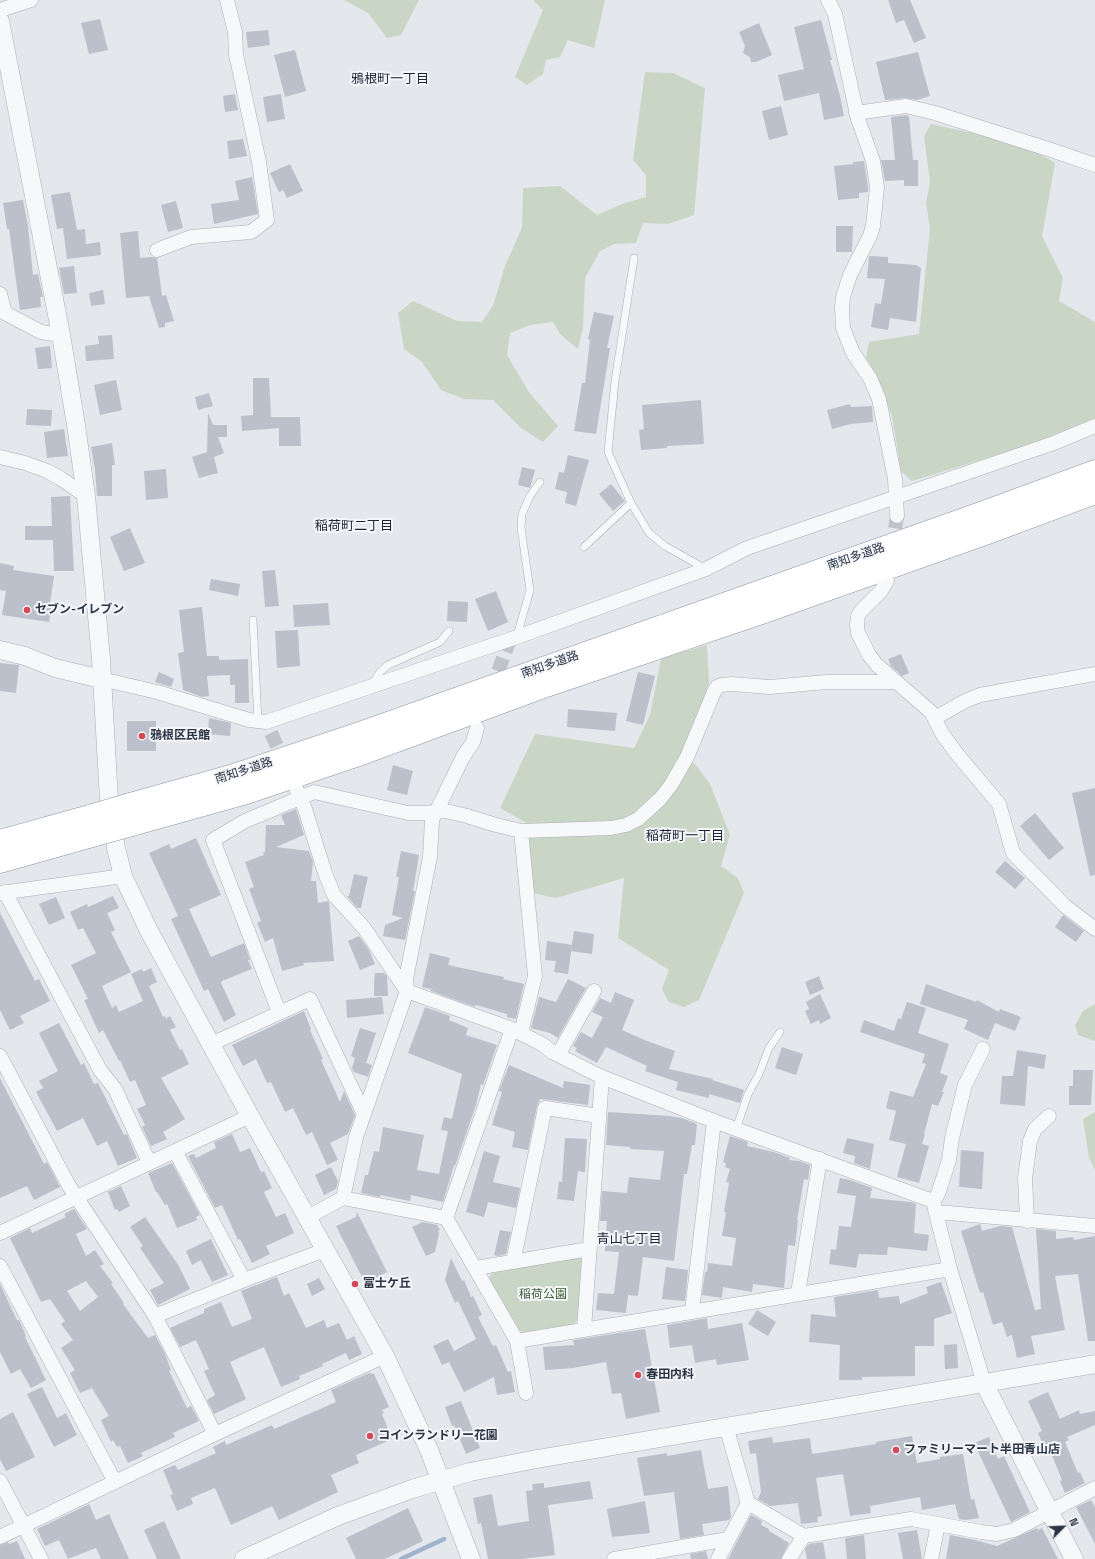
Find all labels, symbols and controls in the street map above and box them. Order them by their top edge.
district label: 鴉根町一丁目 [351,71,429,87]
district label: 稲荷町二丁目 [315,518,393,534]
street label: 南知多道路 [825,540,887,574]
place label: セブン-イレブン [35,603,124,617]
marker: セブン-イレブン [22,605,32,615]
street label: 南知多道路 [519,648,581,682]
place label: 鴉根区民館 [150,729,210,743]
marker: 鴉根区民館 [137,731,147,741]
street label: 南知多道路 [213,755,275,787]
district label: 稲荷町一丁目 [646,828,724,844]
district label: 青山七丁目 [597,1231,661,1247]
place label: 富士ケ丘 [363,1277,411,1291]
marker: 富士ケ丘 [350,1279,360,1289]
park label: 稲荷公園 [519,1288,567,1302]
place label: 春田内科 [646,1368,694,1382]
marker: 春田内科 [633,1370,643,1380]
place label: コインランドリー花園 [378,1429,498,1443]
marker: コインランドリー花園 [365,1431,375,1441]
place label: ファミリーマート半田青山店 [904,1443,1060,1457]
marker: ファミリーマート半田青山店 [891,1445,901,1455]
north arrow [1043,1507,1083,1547]
text: N [1066,1516,1082,1528]

